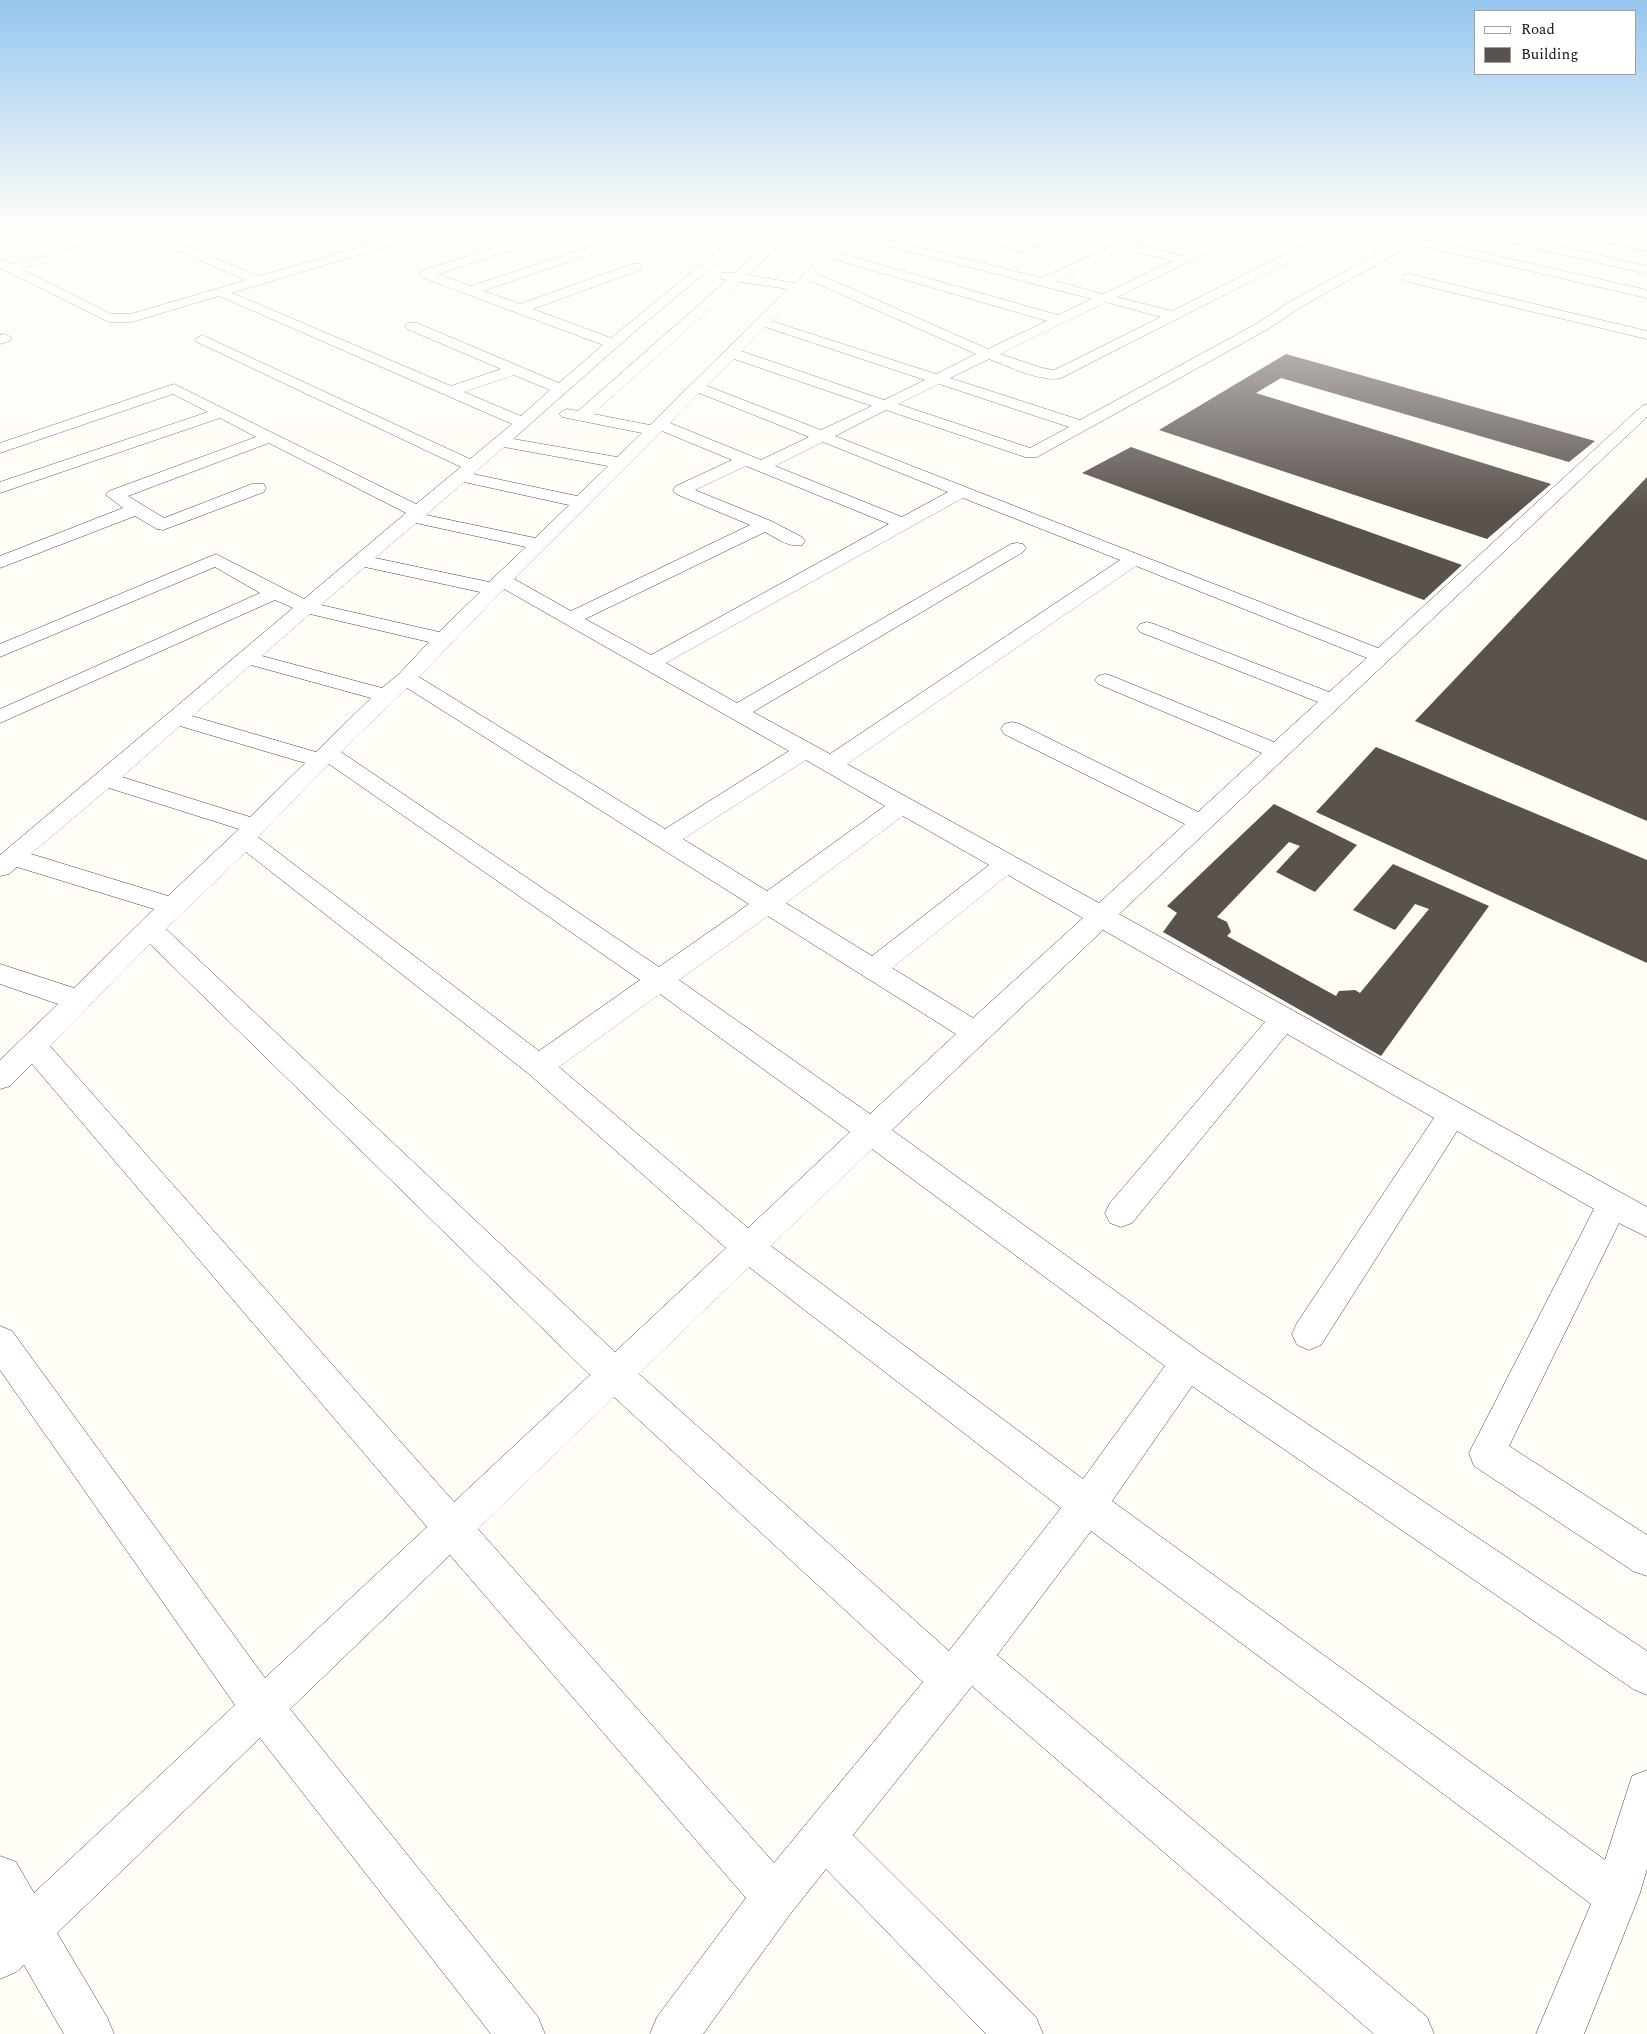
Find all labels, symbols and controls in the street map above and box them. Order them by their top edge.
legend [1474,10,1637,75]
text: Road [1521,18,1555,41]
text: Building [1521,43,1578,66]

